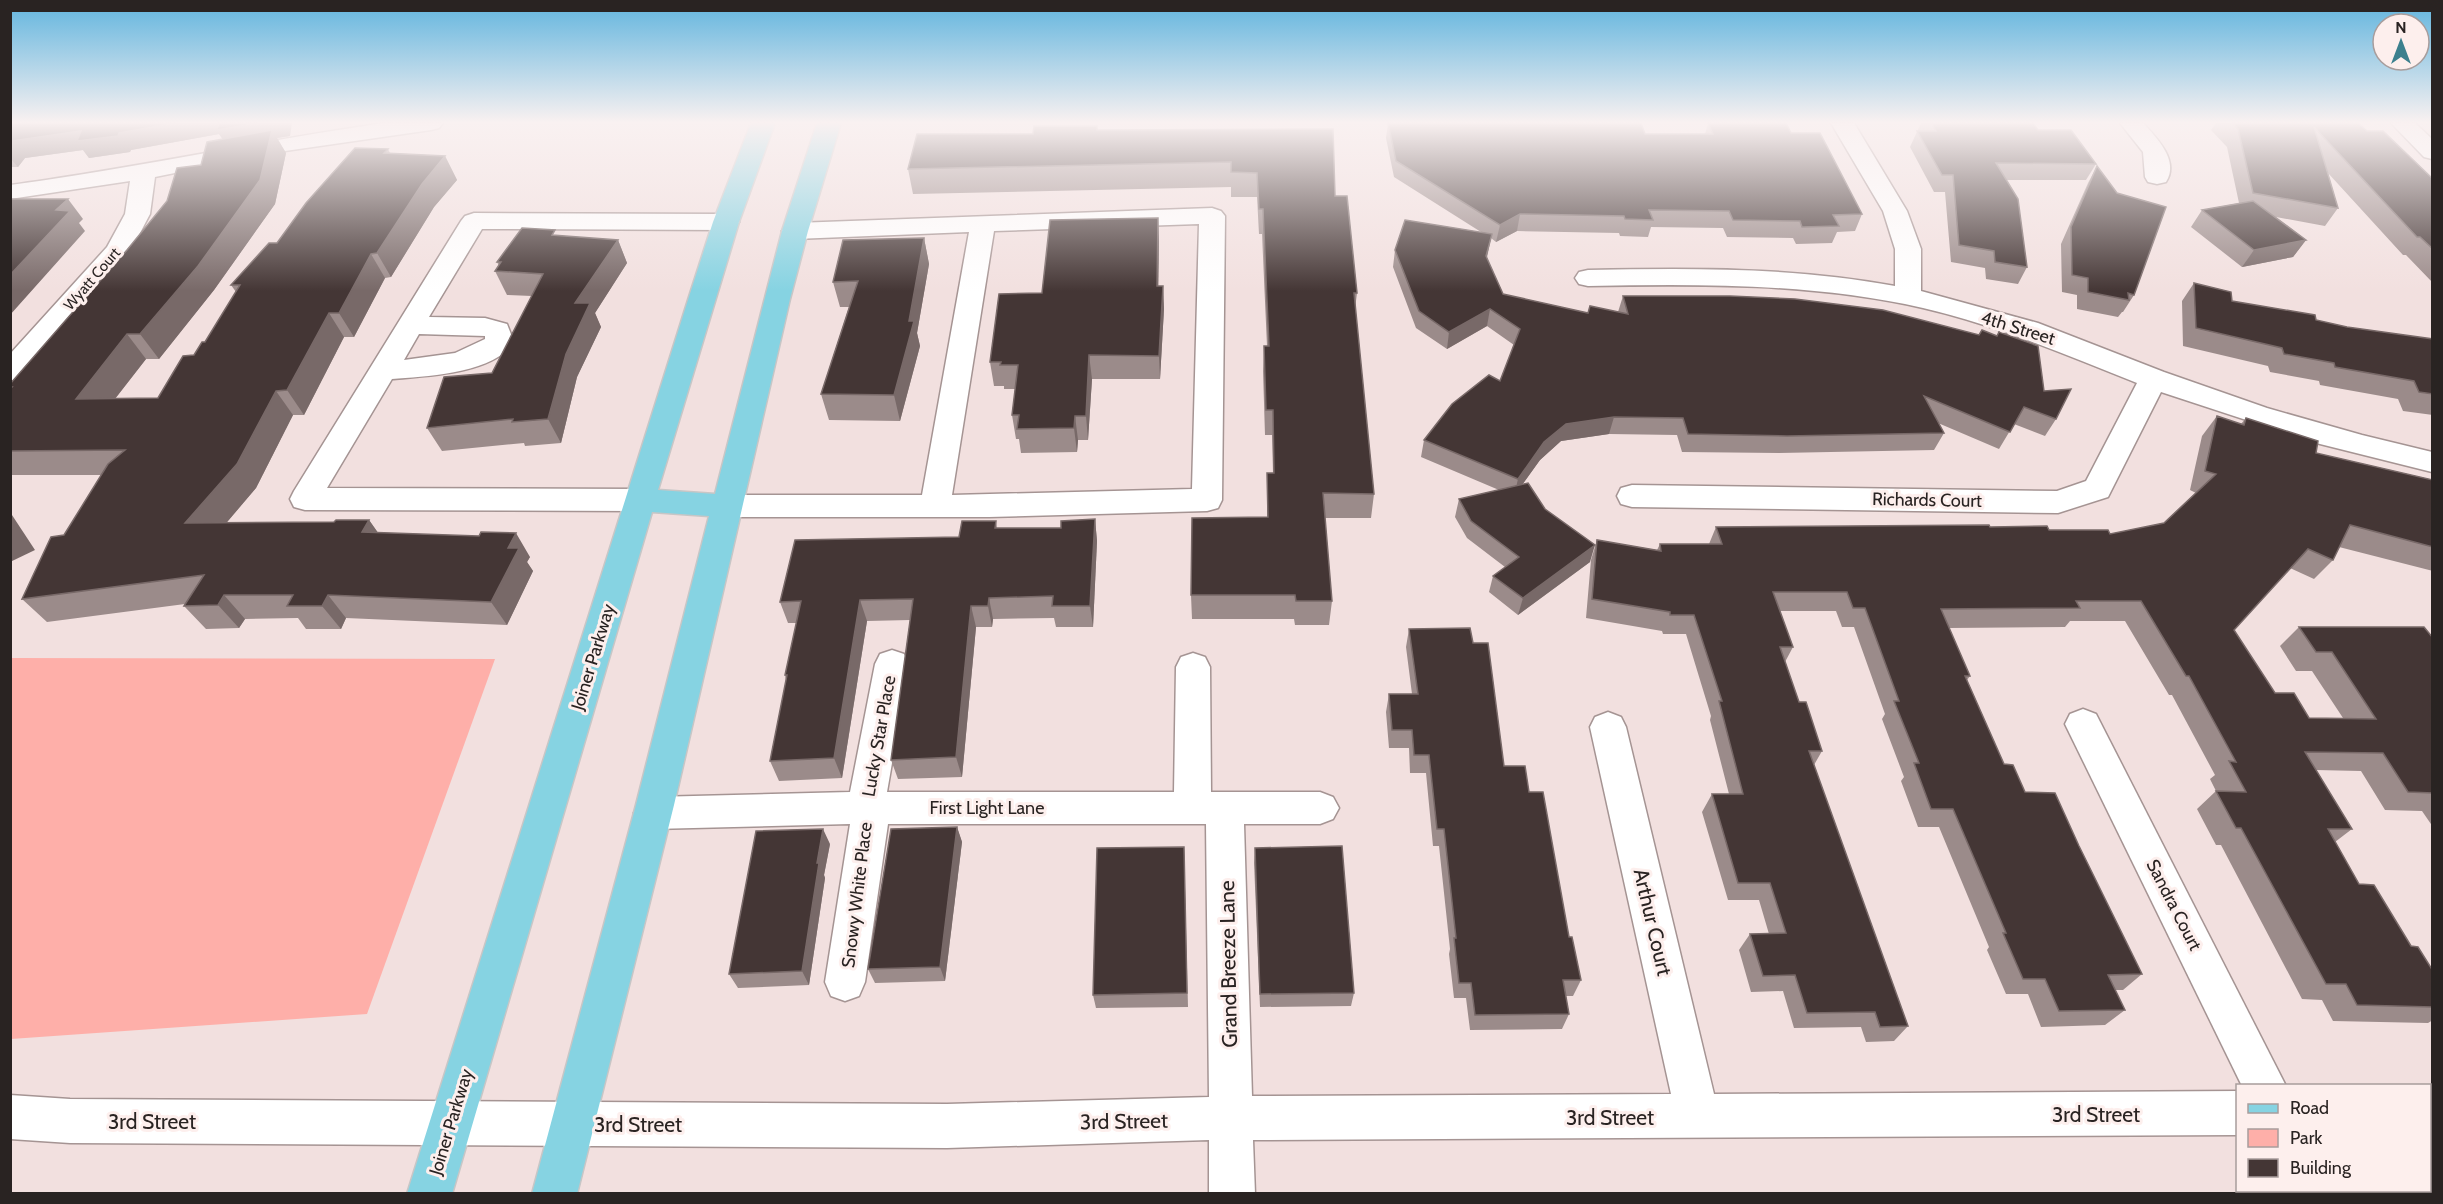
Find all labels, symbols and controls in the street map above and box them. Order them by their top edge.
north arrow [2371,12,2431,72]
text: N [2395,18,2407,37]
street label: Wyatt Court [60,244,124,314]
street label: 4th Street [1978,306,2058,350]
street label: Richards Court [1872,488,1982,512]
street label: Joiner Parkway [566,601,620,714]
street label: Lucky Star Place [858,674,900,798]
street label: First Light Lane [930,797,1044,819]
street label: Snowy White Place [837,821,877,969]
street label: Sandra Court [2142,856,2206,954]
street label: Arthur Court [1629,866,1677,978]
street label: Grand Breeze Lane [1214,880,1242,1048]
street label: Joiner Parkway [424,1066,478,1179]
legend [2236,1084,2431,1192]
text: Road [2290,1097,2329,1119]
street label: 3rd Street [2052,1102,2140,1127]
street label: 3rd Street [1566,1105,1654,1130]
street label: 3rd Street [1080,1108,1168,1134]
street label: 3rd Street [108,1109,196,1134]
street label: 3rd Street [594,1112,682,1137]
text: Park [2290,1127,2323,1149]
text: Building [2290,1157,2352,1179]

